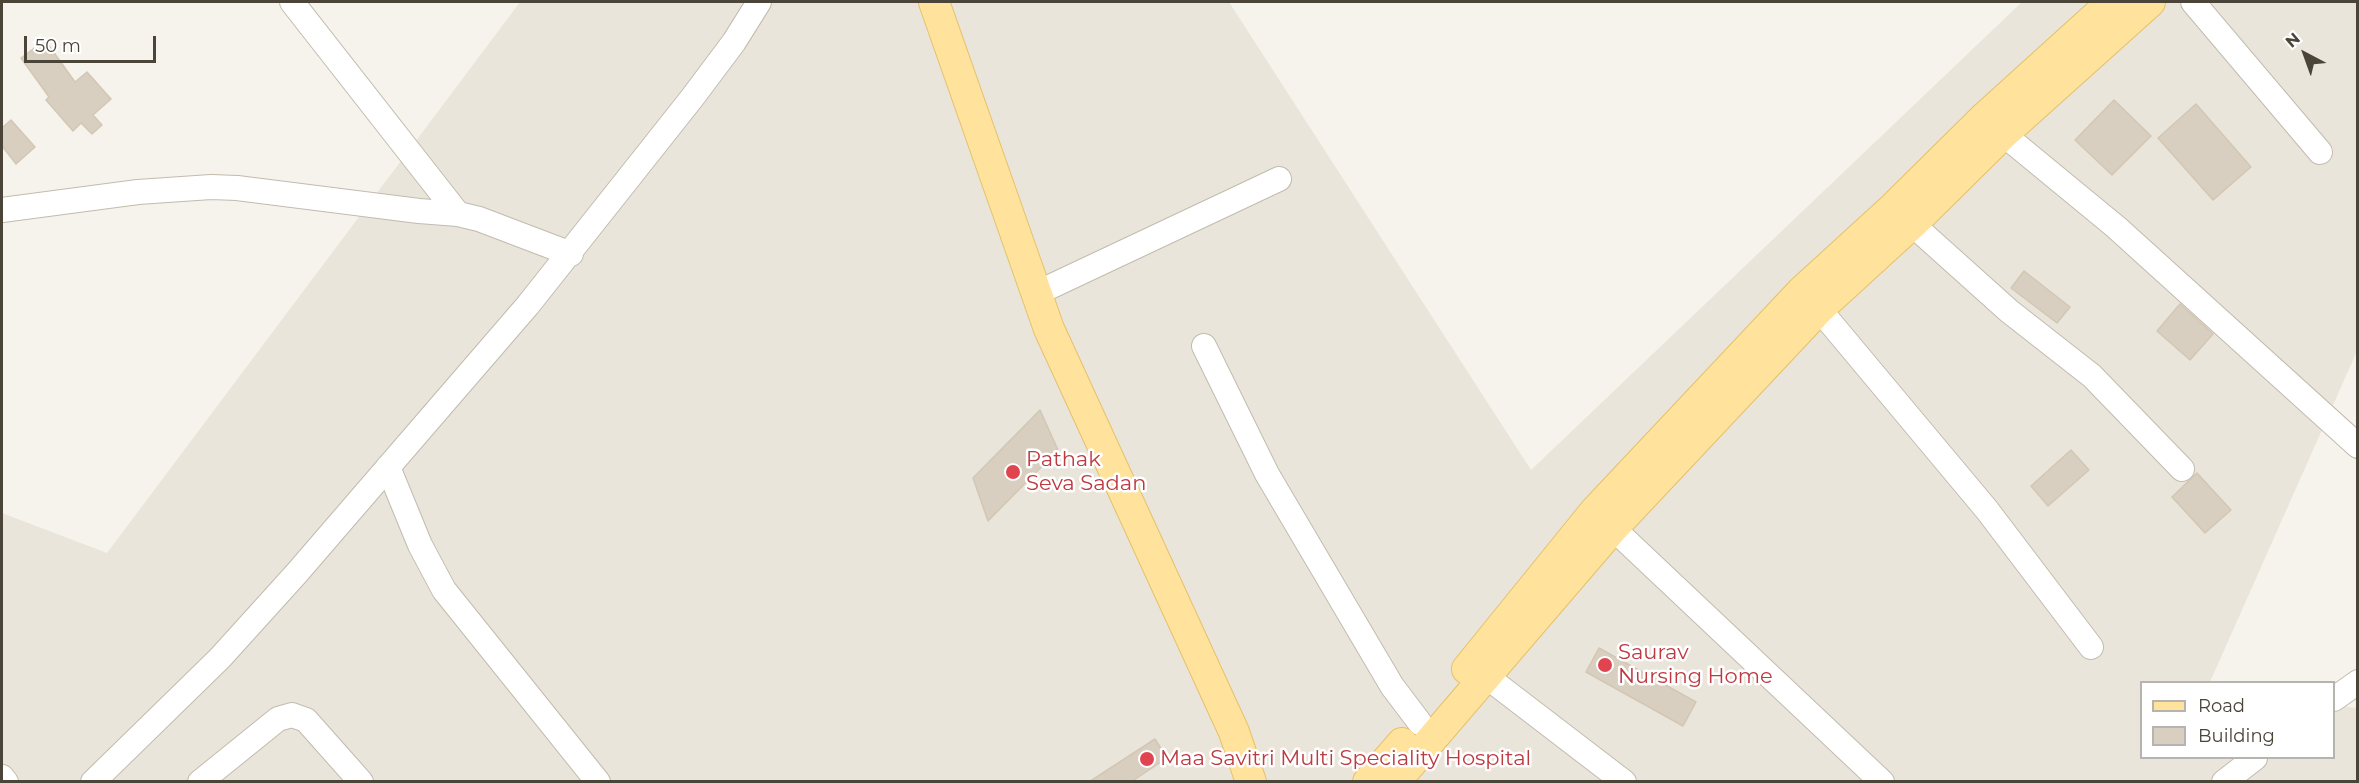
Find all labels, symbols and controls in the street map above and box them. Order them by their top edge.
scale bar [27,24,159,62]
north arrow [2275,24,2335,84]
text: N [2282,29,2304,51]
text: 50 m [35,35,81,57]
place label: Pathak Seva Sadan [1026,447,1146,497]
marker: Pathak Seva Sadan [1004,463,1022,481]
place label: Saurav Nursing Home [1618,640,1773,690]
marker: Saurav Nursing Home [1596,656,1614,674]
legend [2140,681,2335,759]
text: Road [2198,695,2245,717]
text: Building [2198,725,2275,747]
place label: Maa Savitri Multi Speciality Hospital [1160,746,1531,772]
marker: Maa Savitri Multi Speciality Hospital [1138,750,1156,768]

